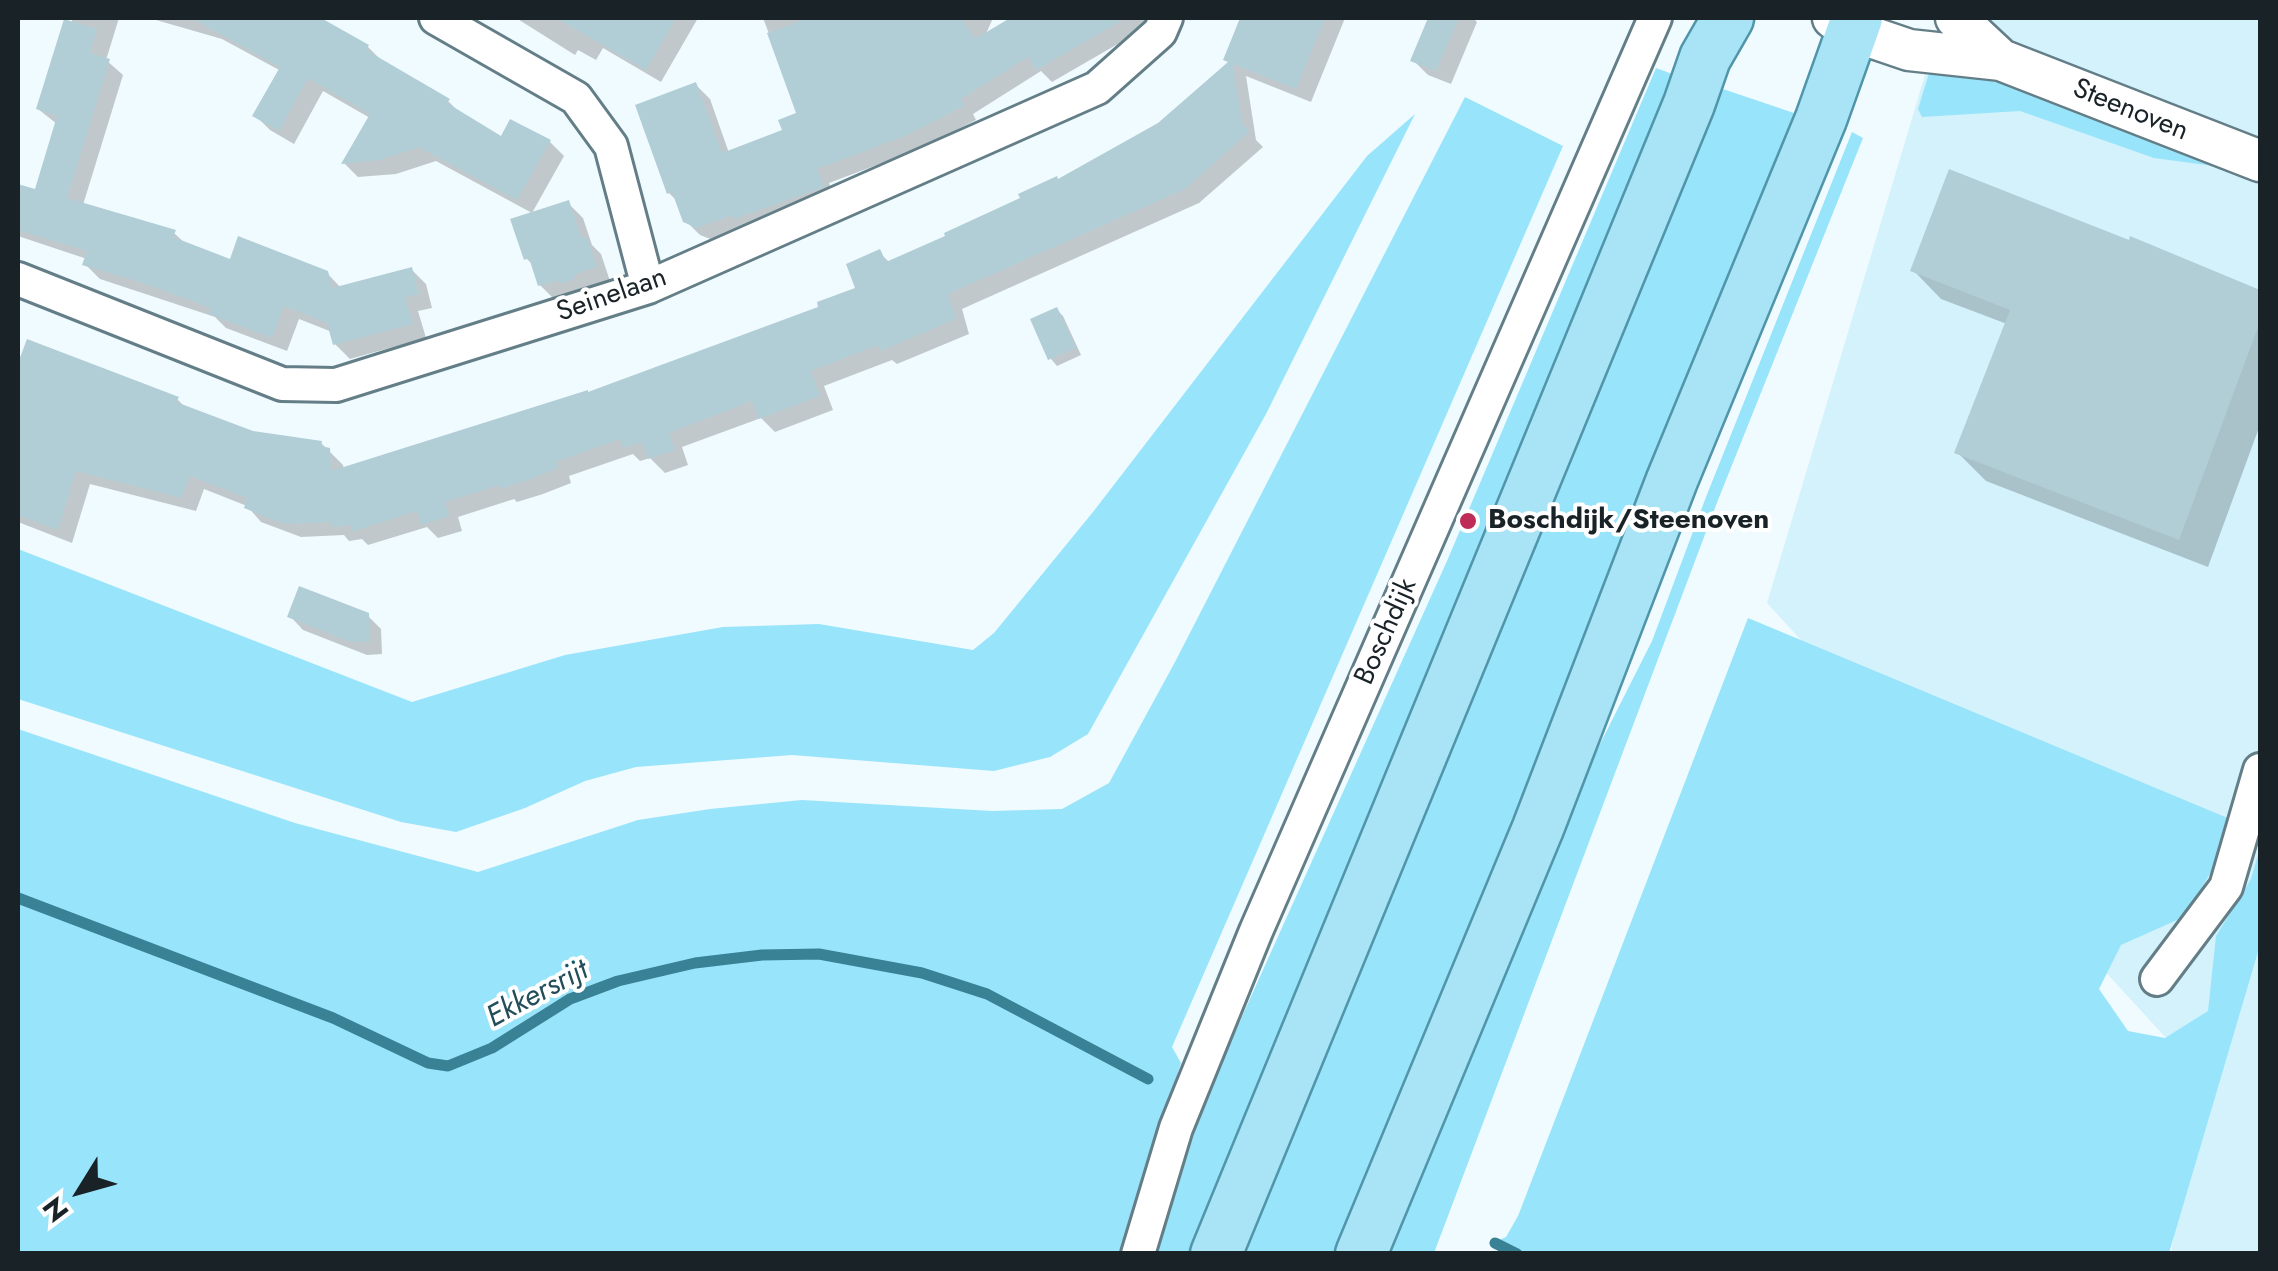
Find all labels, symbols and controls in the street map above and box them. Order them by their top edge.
street label: Steenoven [2067,73,2193,149]
street label: Seinelaan [553,262,671,330]
place label: Boschdijk/Steenoven [1488,504,1769,538]
marker: Boschdijk/Steenoven [1457,510,1479,532]
street label: Boschdijk [1349,574,1425,690]
water label: Ekkersrijt [481,953,595,1037]
north arrow [30,1141,130,1241]
text: N [33,1188,79,1231]

